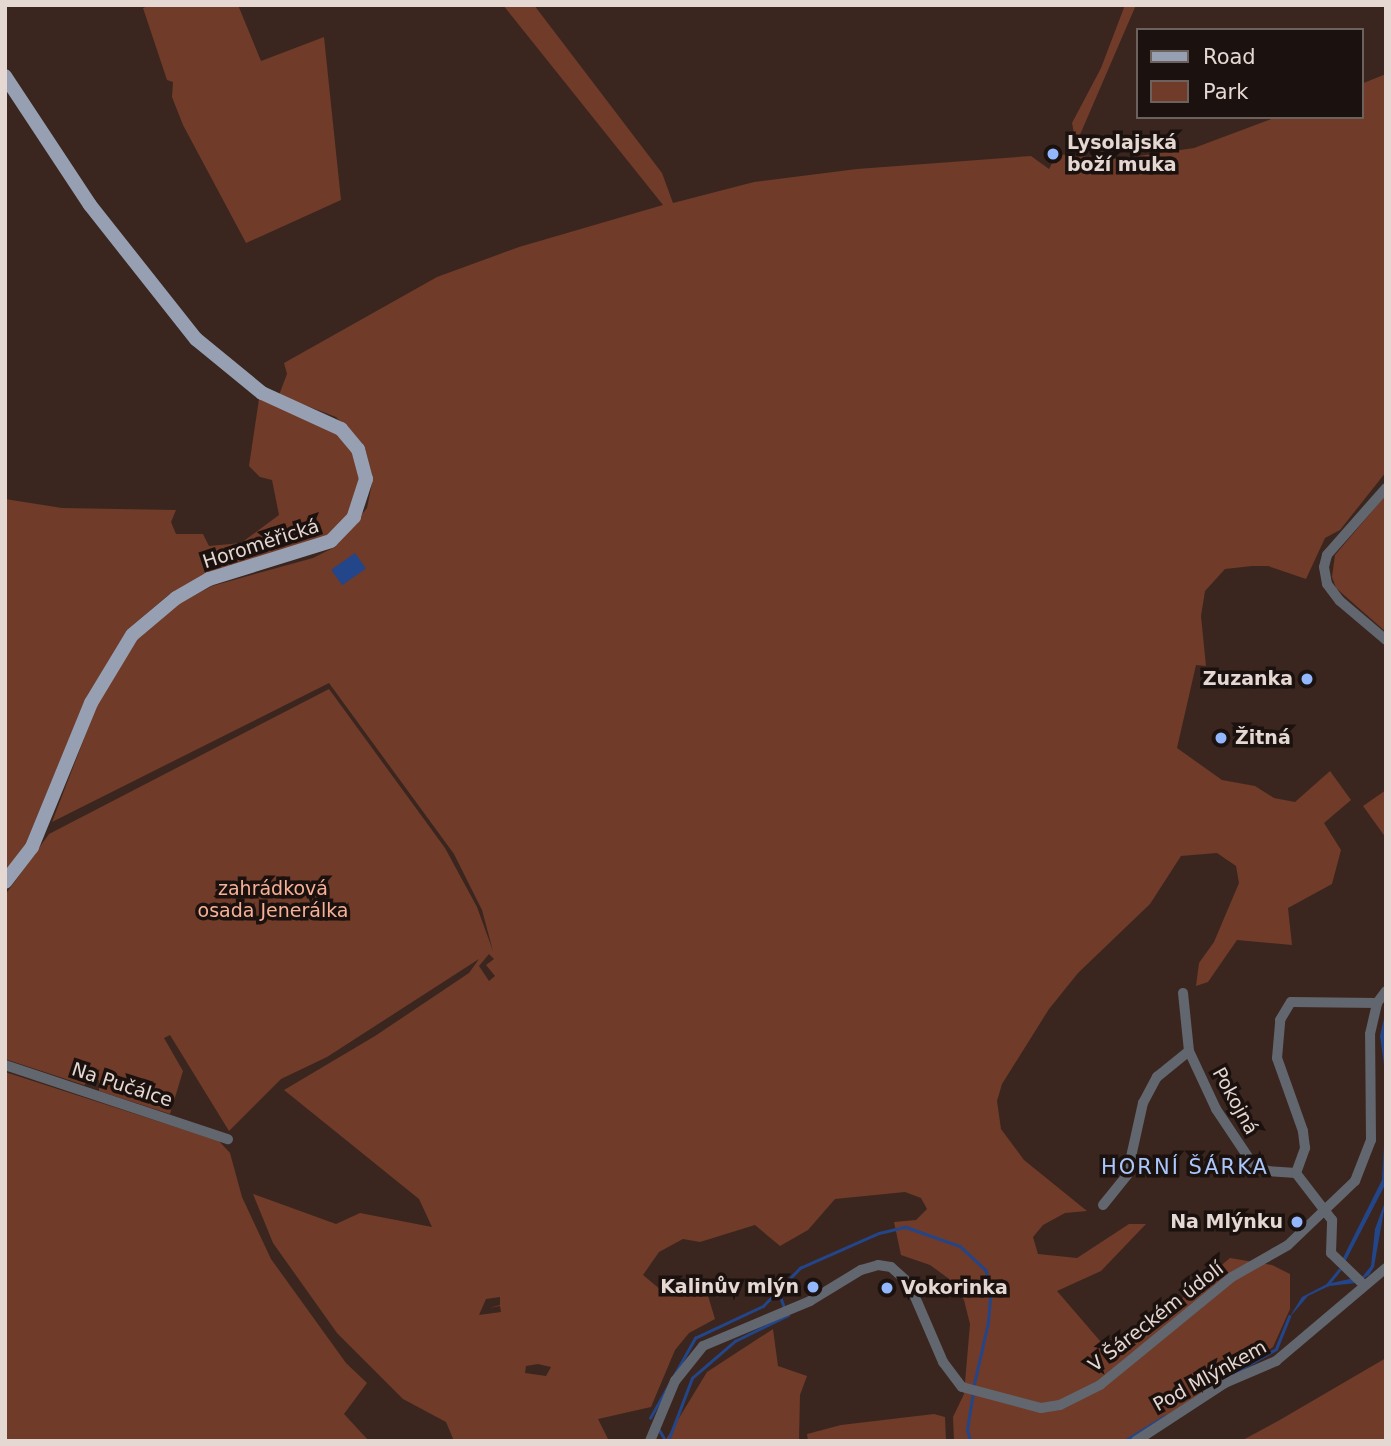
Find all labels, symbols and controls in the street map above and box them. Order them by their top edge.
legend [1136,28,1363,119]
text: Road [1203,45,1256,69]
text: Park [1203,80,1248,104]
place label: Lysolajská boží muka [1067,132,1177,176]
marker: Lysolajská boží muka [1045,146,1061,162]
street label: Horoměřická [200,514,322,574]
place label: Zuzanka [1203,668,1293,690]
marker: Zuzanka [1299,671,1315,687]
place label: Žitná [1235,727,1291,749]
marker: Žitná [1213,730,1229,746]
park label: zahrádková osada Jenerálka [198,878,348,922]
street label: Na Pučálce [69,1058,175,1112]
street label: Pokojná [1207,1063,1263,1139]
district label: HORNÍ ŠÁRKA [1102,1154,1268,1180]
place label: Na Mlýnku [1170,1211,1283,1233]
marker: Na Mlýnku [1289,1214,1305,1230]
street label: V Šáreckém údolí [1084,1257,1228,1377]
place label: Kalinův mlýn [660,1276,799,1298]
place label: Vokorinka [901,1277,1008,1299]
marker: Kalinův mlýn [805,1279,821,1295]
marker: Vokorinka [879,1280,895,1296]
street label: Pod Mlýnkem [1149,1335,1271,1417]

